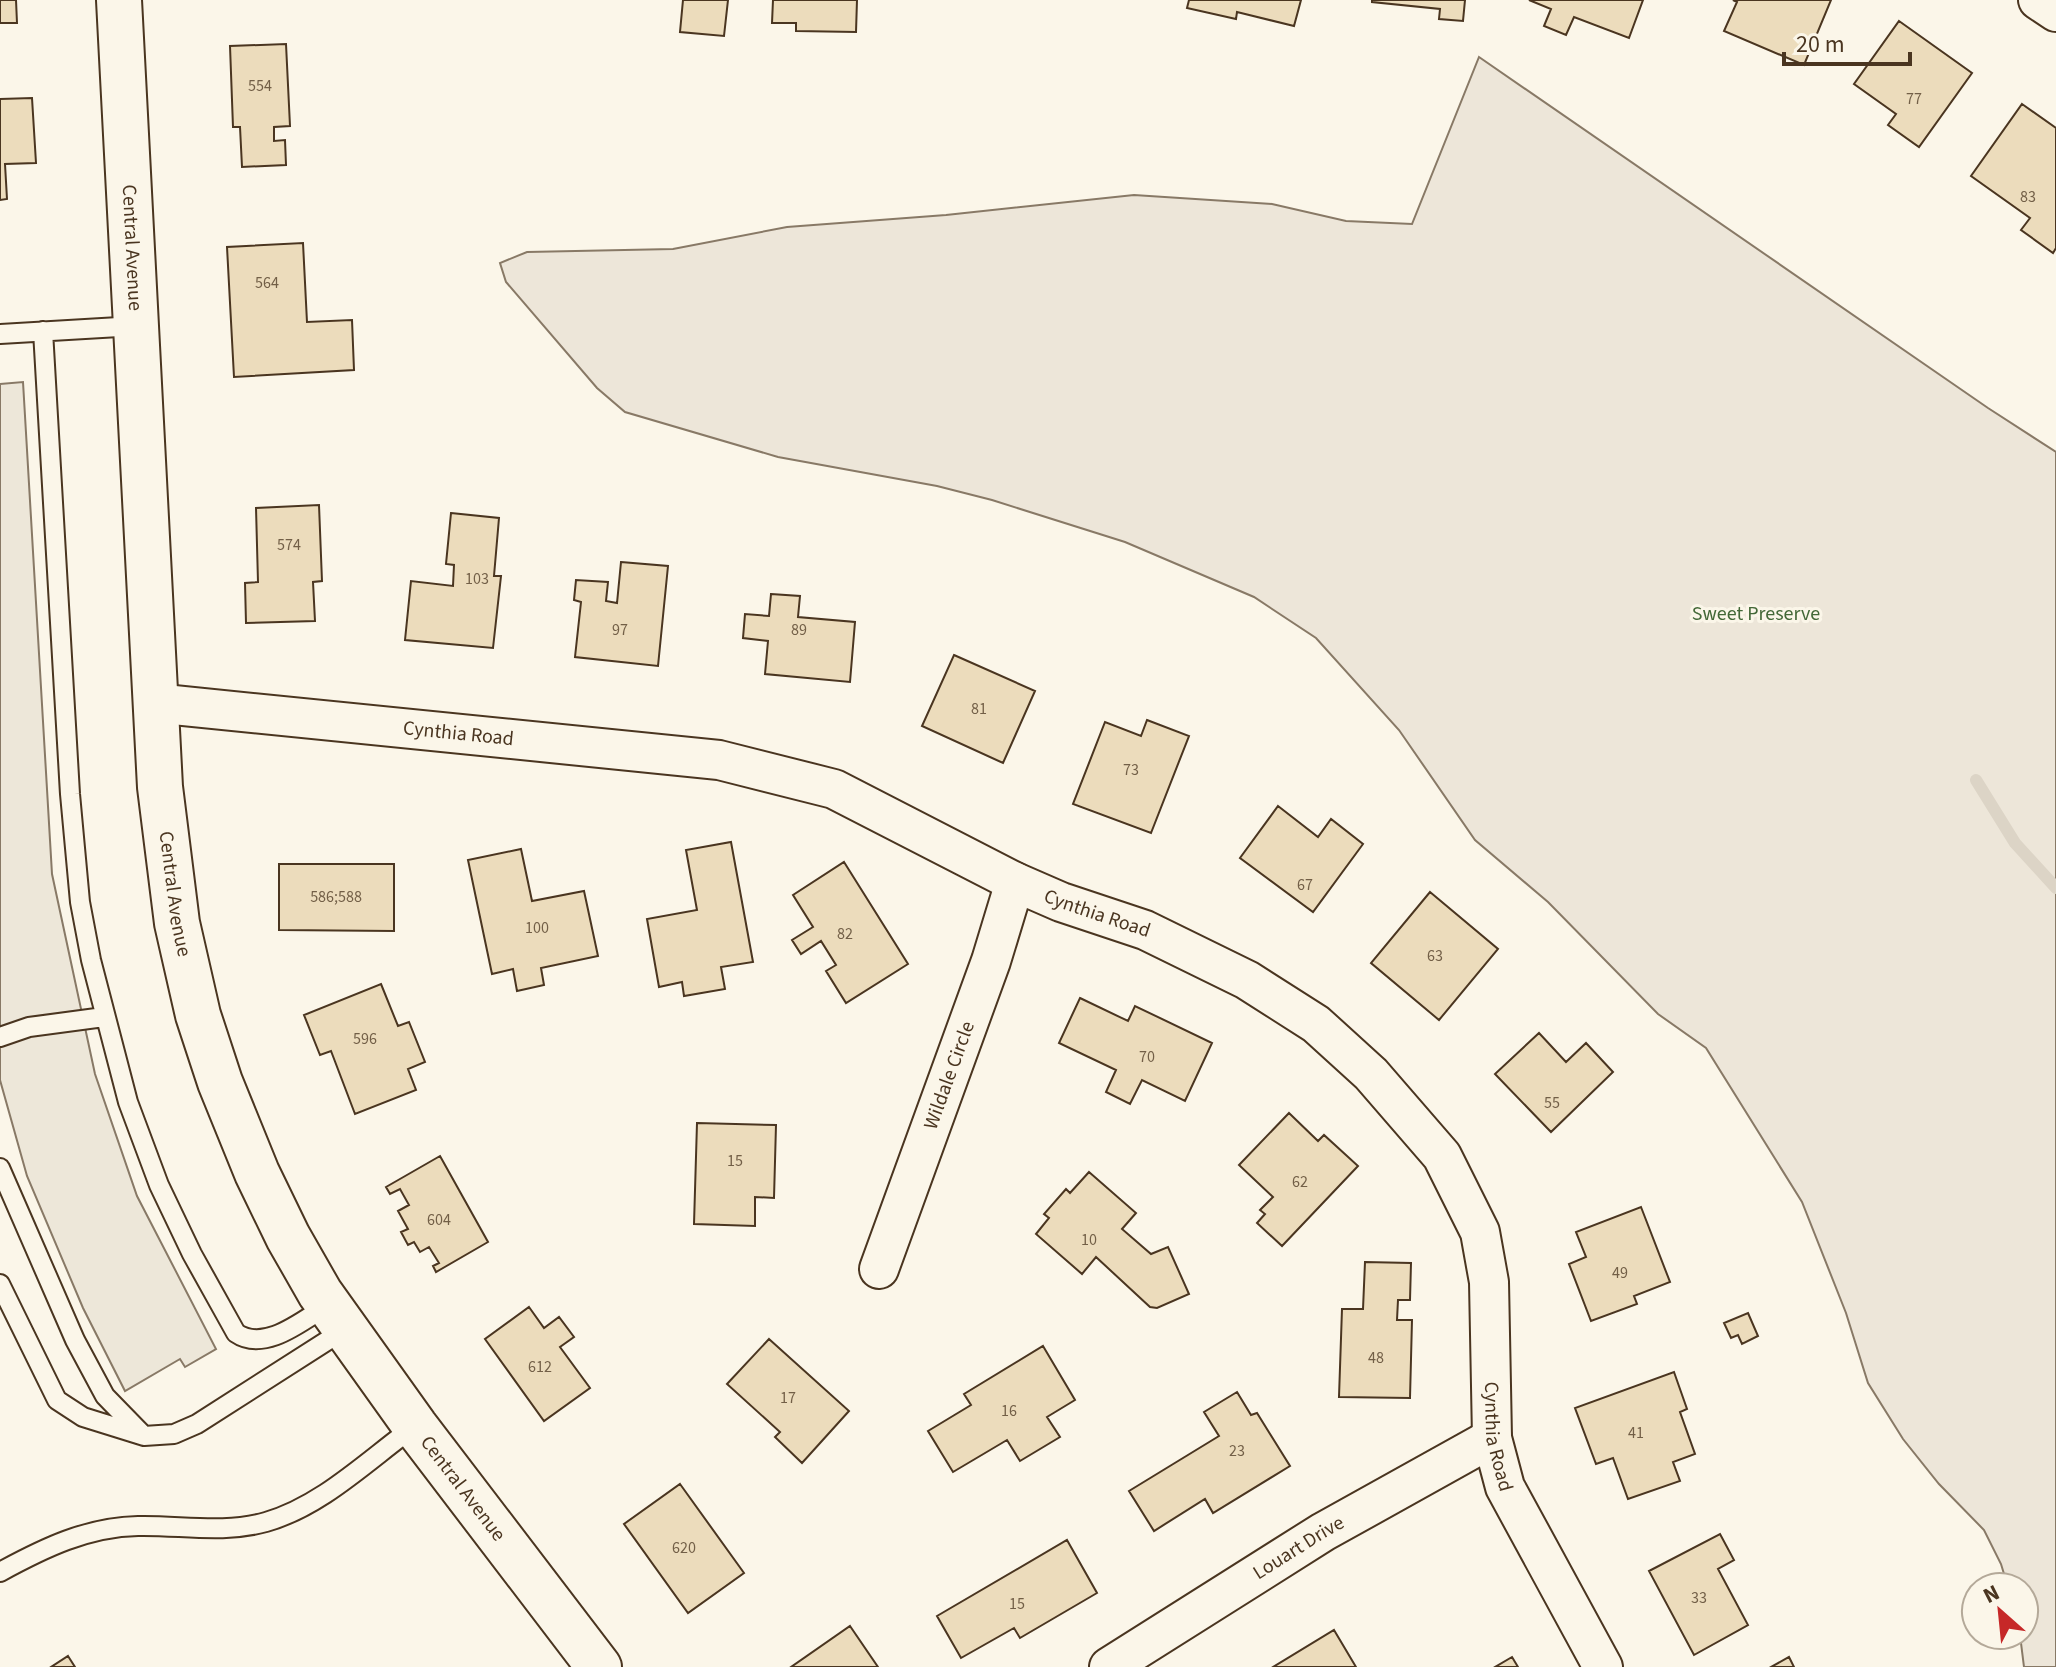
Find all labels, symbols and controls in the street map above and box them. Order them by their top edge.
scale bar [1784,16,1910,66]
text: 20 m [1796,27,1845,62]
house number: 554 [248,75,272,97]
house number: 77 [1906,88,1922,110]
street label: Central Avenue [115,184,149,312]
house number: 83 [2020,186,2036,208]
house number: 564 [255,272,279,294]
house number: 574 [277,534,301,556]
house number: 103 [465,568,489,590]
park label: Sweet Preserve [1692,600,1820,628]
house number: 97 [612,619,628,641]
house number: 89 [791,619,807,641]
house number: 81 [971,698,987,720]
street label: Cynthia Road [402,714,515,753]
house number: 73 [1123,759,1139,781]
street label: Central Avenue [152,830,198,959]
house number: 67 [1297,874,1313,896]
street label: Cynthia Road [1039,882,1154,945]
house number: 586;588 [310,886,362,908]
house number: 100 [525,917,549,939]
house number: 82 [837,923,853,945]
house number: 63 [1427,945,1443,967]
street label: Wildale Circle [917,1017,982,1133]
house number: 596 [353,1028,377,1050]
house number: 70 [1139,1046,1155,1068]
house number: 55 [1544,1092,1560,1114]
house number: 15 [727,1150,743,1172]
house number: 62 [1292,1171,1308,1193]
house number: 604 [427,1209,451,1231]
house number: 10 [1081,1229,1097,1251]
house number: 49 [1612,1262,1628,1284]
house number: 48 [1368,1347,1384,1369]
house number: 612 [528,1356,552,1378]
street label: Cynthia Road [1477,1381,1520,1495]
house number: 17 [780,1387,796,1409]
house number: 16 [1001,1400,1017,1422]
house number: 41 [1628,1422,1644,1444]
street label: Central Avenue [413,1430,512,1547]
house number: 23 [1229,1440,1245,1462]
street label: Louart Drive [1248,1509,1349,1587]
house number: 620 [672,1537,696,1559]
north arrow [1960,1571,2040,1651]
text: N [1978,1576,2005,1612]
house number: 33 [1691,1587,1707,1609]
house number: 15 [1009,1593,1025,1615]

